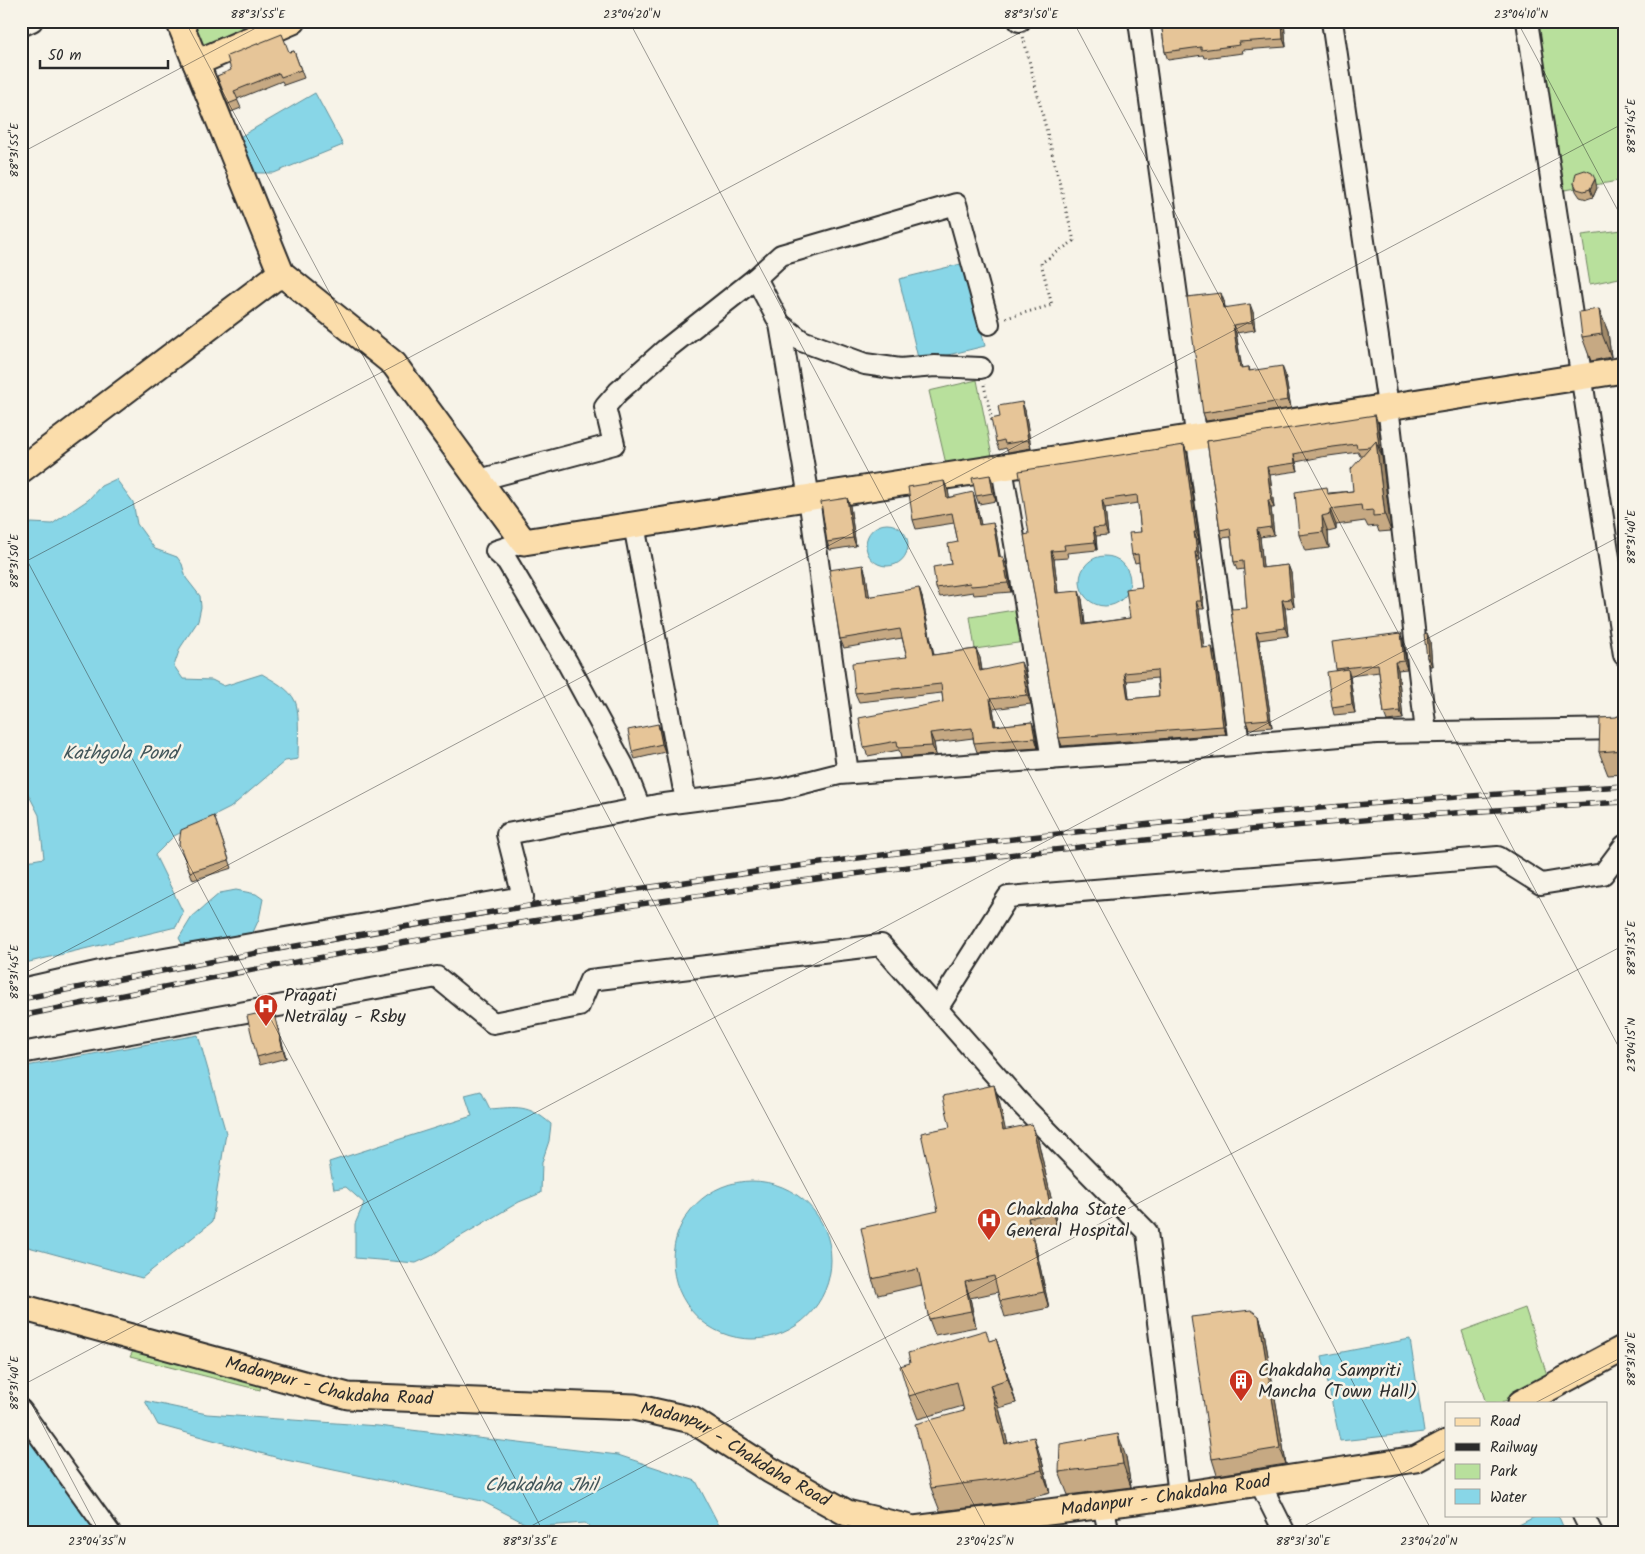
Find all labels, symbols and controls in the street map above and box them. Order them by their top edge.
text: 88°31'55"E [231,5,286,24]
text: 23°04'20"N [603,5,661,24]
text: 88°31'50"E [1004,5,1059,24]
text: 23°04'10"N [1494,5,1548,24]
scale bar [40,38,168,70]
text: 50 m [48,44,82,68]
text: 88°31'45"E [1622,98,1641,153]
text: 88°31'55"E [5,122,24,177]
text: 88°31'40"E [1622,509,1641,564]
text: 88°31'50"E [5,533,24,588]
water label: Kathgola Pond [62,739,182,769]
text: 88°31'35"E [1622,919,1641,976]
text: 88°31'45"E [5,944,24,999]
place label: Pragati Netralay - Rsby [284,982,406,1032]
hospital icon: Pragati Netralay - Rsby [253,993,279,1027]
text: 23°04'15"N [1622,1018,1641,1072]
place label: Chakdaha State General Hospital [1006,1196,1130,1246]
hospital icon: Chakdaha State General Hospital [976,1207,1002,1241]
text: 88°31'30"E [1622,1331,1641,1386]
street label: Madanpur - Chakdaha Road [222,1349,435,1414]
text: 88°31'40"E [5,1355,24,1410]
place label: Chakdaha Sampriti Mancha (Town Hall) [1258,1357,1417,1407]
building icon: Chakdaha Sampriti Mancha (Town Hall) [1228,1368,1254,1402]
street label: Madanpur - Chakdaha Road [638,1394,836,1516]
legend [1445,1402,1608,1516]
text: Road [1490,1410,1521,1434]
text: Railway [1490,1436,1538,1460]
text: Park [1490,1460,1518,1484]
street label: Madanpur - Chakdaha Road [1059,1467,1274,1525]
water label: Chakdaha Jhil [485,1471,601,1501]
text: Water [1490,1486,1527,1510]
text: 23°04'35"N [68,1532,126,1551]
text: 88°31'35"E [502,1532,559,1551]
text: 23°04'25"N [956,1532,1014,1551]
text: 88°31'30"E [1276,1532,1331,1551]
text: 23°04'20"N [1400,1532,1458,1551]

